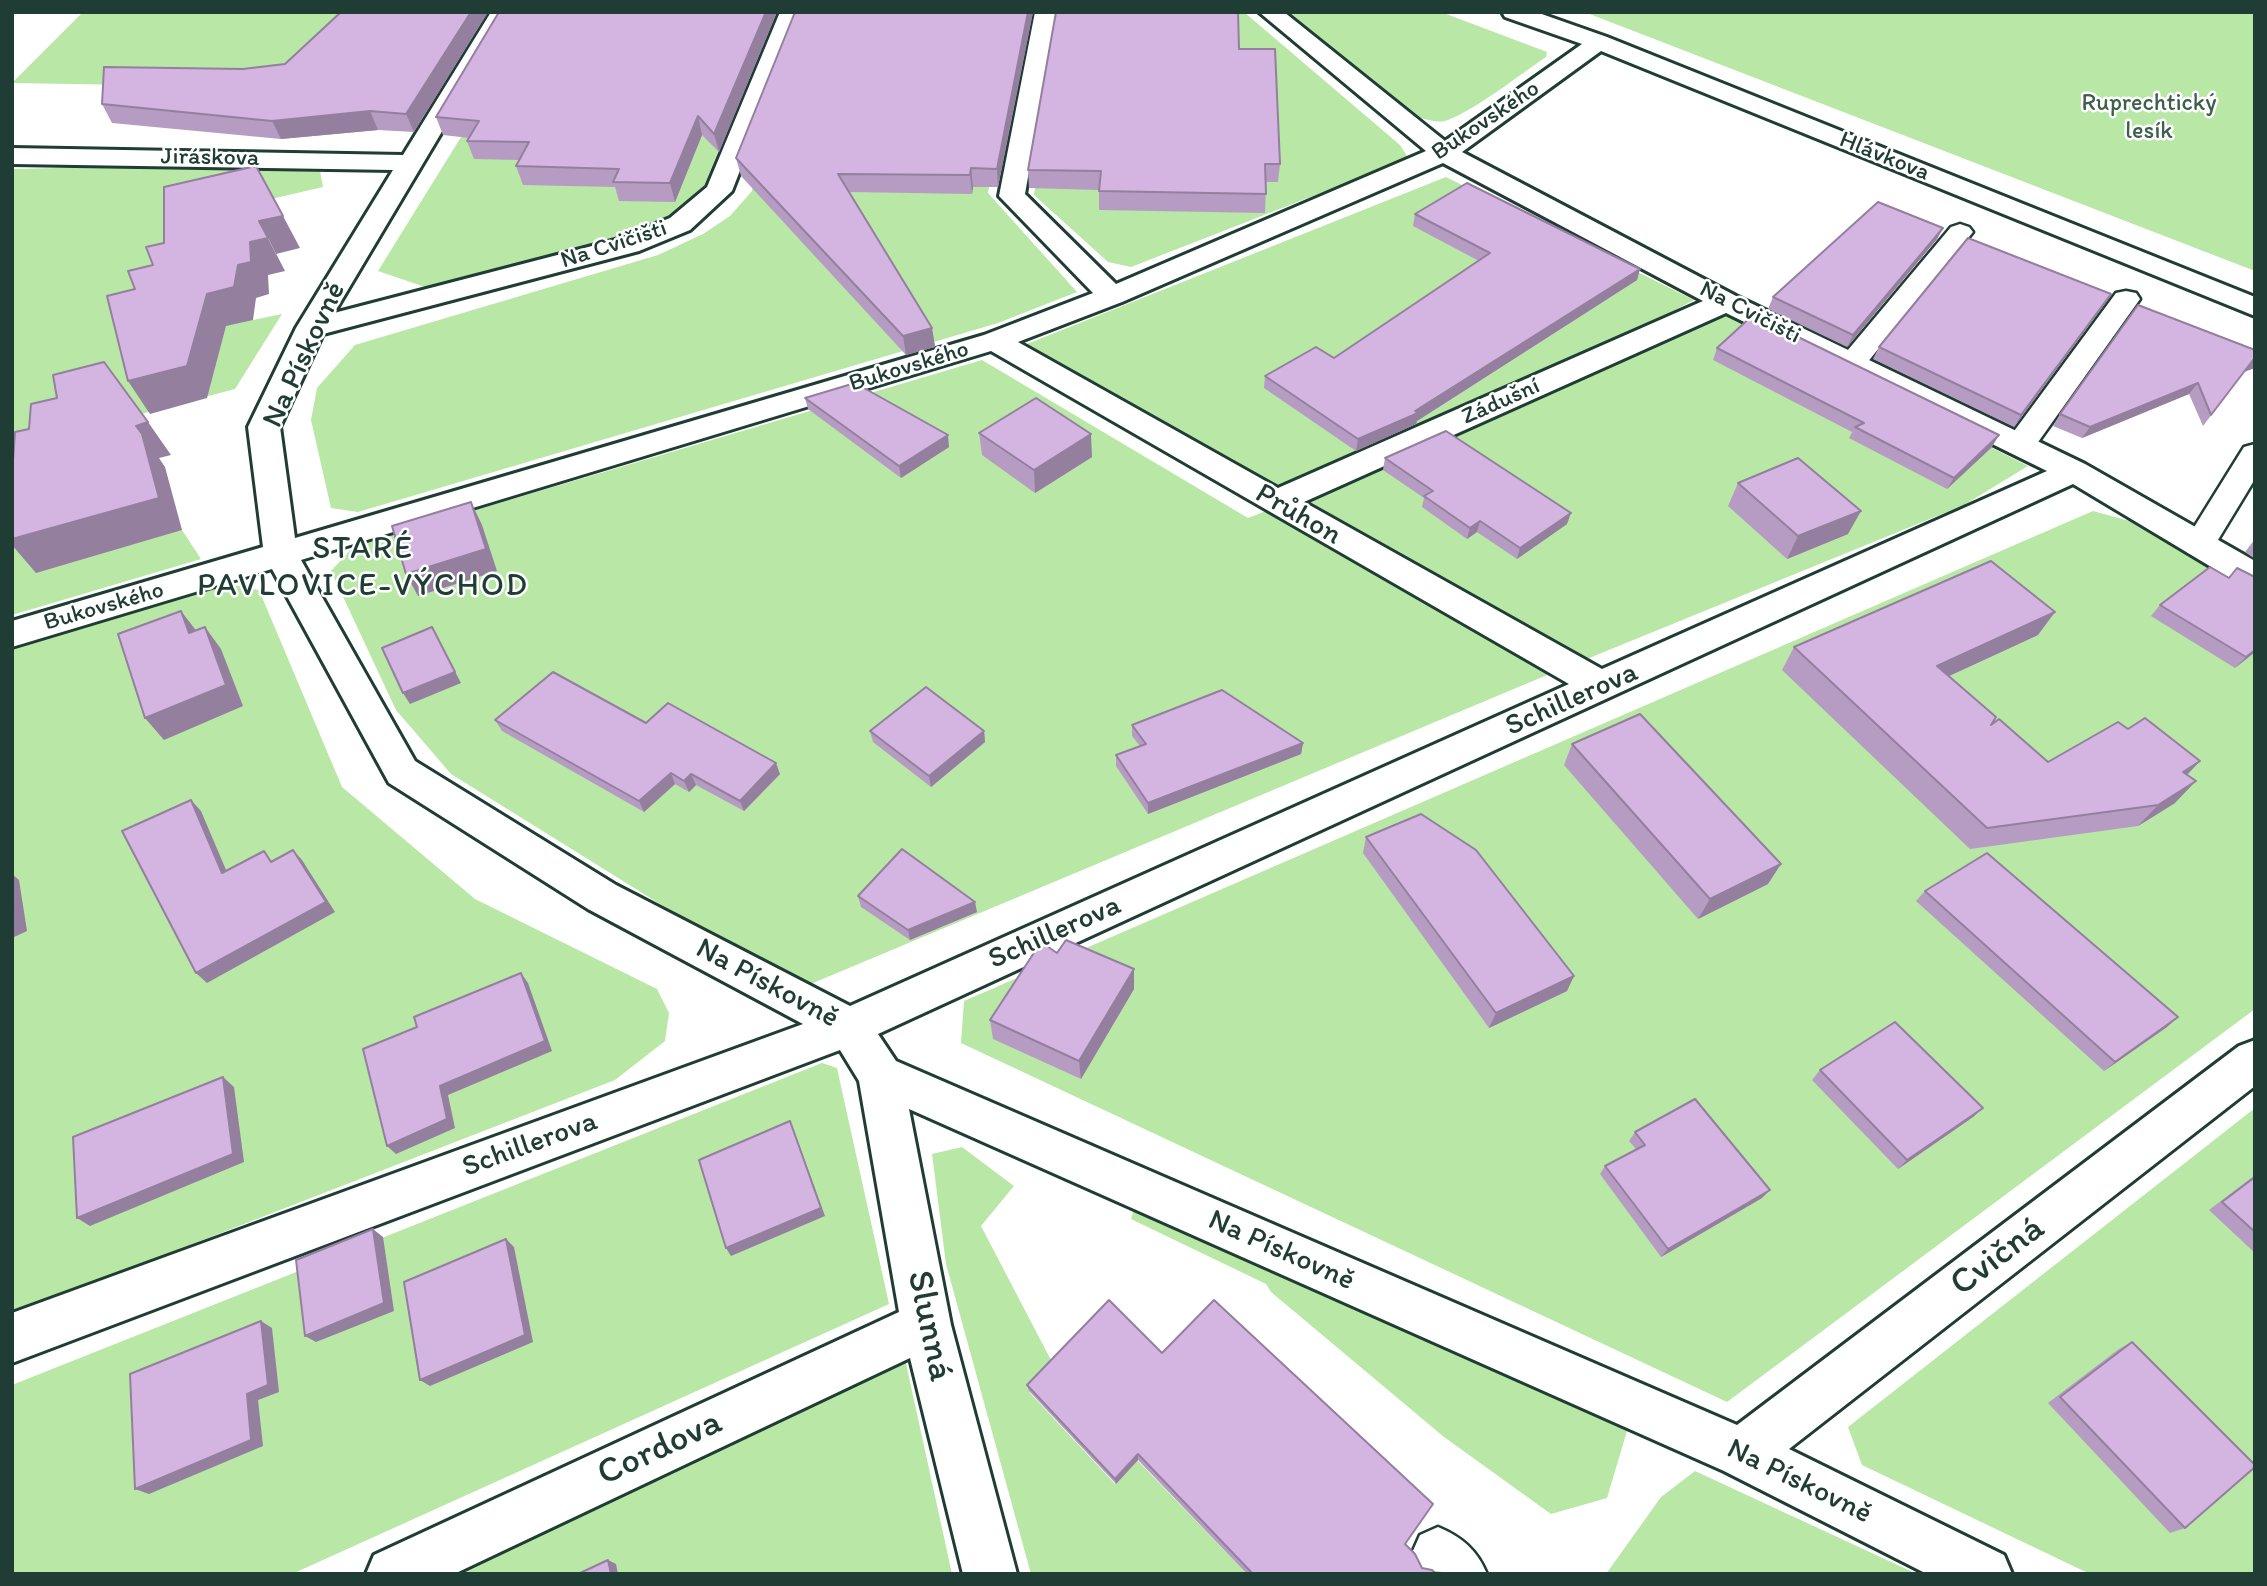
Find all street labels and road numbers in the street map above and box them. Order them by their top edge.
street label: Bukovského [1427,75,1545,167]
street label: Hlávkova [1835,126,1933,188]
street label: Jiráskova [160,143,260,173]
street label: Na Cvičišti [557,214,671,276]
street label: Na Cvičišti [1694,275,1806,351]
street label: Na Pískovně [256,276,354,434]
street label: Bukovského [846,335,972,399]
street label: Zádušní [1458,372,1544,432]
street label: Průhon [1249,476,1347,554]
street label: Bukovského [41,576,167,638]
street label: Schillerova [1500,655,1644,745]
street label: Schillerova [983,888,1127,978]
street label: Na Pískovně [689,931,845,1037]
street label: Schillerova [457,1104,603,1186]
street label: Na Pískovně [1202,1203,1360,1299]
street label: Cvičná [1942,1207,2054,1307]
street label: Slunná [896,1267,962,1385]
street label: Cordova [591,1401,729,1497]
street label: Na Pískovně [1721,1431,1877,1533]

